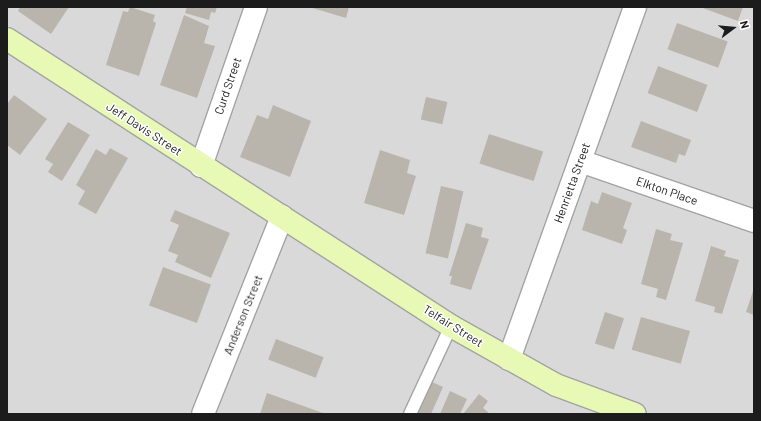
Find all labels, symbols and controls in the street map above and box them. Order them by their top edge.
north arrow [713,8,753,48]
text: N [738,19,752,30]
street label: Curd Street [211,55,245,117]
street label: Jeff Davis Street [103,99,185,159]
street label: Henrietta Street [551,141,593,225]
street label: Elkton Place [634,174,700,208]
street label: Anderson Street [220,273,266,357]
street label: Telfair Street [420,302,486,350]

